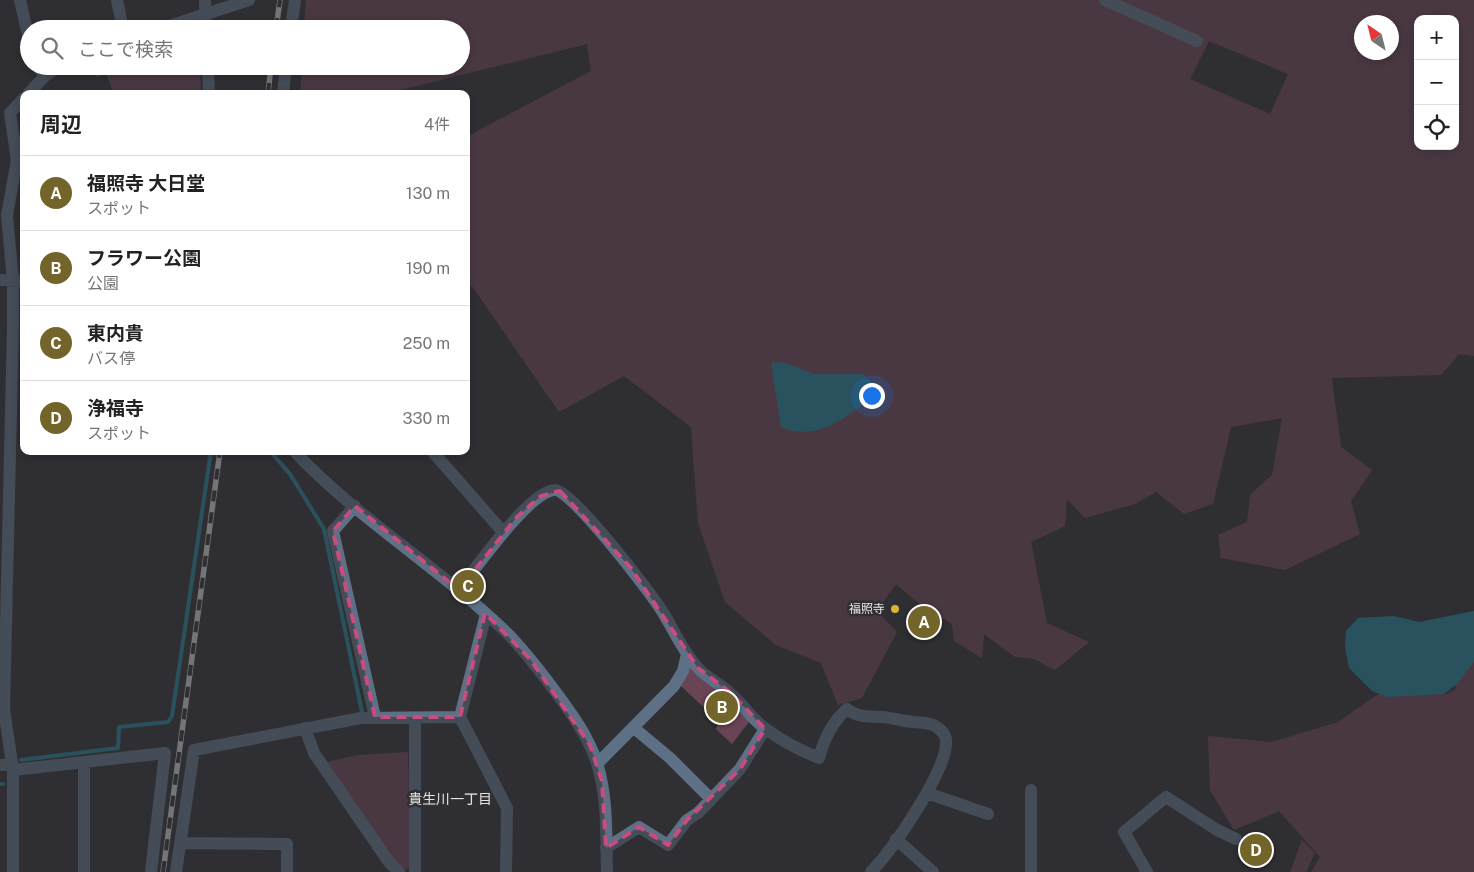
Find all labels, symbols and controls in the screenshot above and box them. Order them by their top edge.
north arrow [1354,15,1399,60]
map controls [1414,15,1459,150]
button: + [1414,15,1459,60]
search box [20,20,470,75]
icon: search [38,34,66,62]
text: ここで検索 [78,38,173,60]
button: − [1414,60,1459,105]
button: locate [1414,105,1459,150]
text: 周辺 [40,112,82,137]
text: 4件 [424,115,450,134]
text: 福照寺 大日堂 [87,172,205,194]
text: A [50,184,62,203]
text: 130 m [406,184,450,203]
text: スポット [87,199,151,218]
text: フラワー公園 [87,247,201,269]
text: B [51,259,61,278]
text: 190 m [406,259,450,278]
text: 公園 [87,274,119,293]
text: 東内貴 [87,322,144,344]
text: C [50,334,62,353]
text: 250 m [403,334,450,353]
text: バス停 [87,349,135,368]
your location [859,383,885,409]
text: 浄福寺 [87,397,144,419]
text: D [50,409,62,428]
text: 330 m [403,409,450,428]
text: スポット [87,424,151,443]
pin: C [452,567,484,605]
place label: 福照寺 [849,602,885,616]
marker: 福照寺 [889,603,901,615]
pin: A [908,603,940,641]
pin: B [706,688,738,726]
district label: 貴生川一丁目 [408,791,492,807]
pin: D [1240,831,1272,869]

